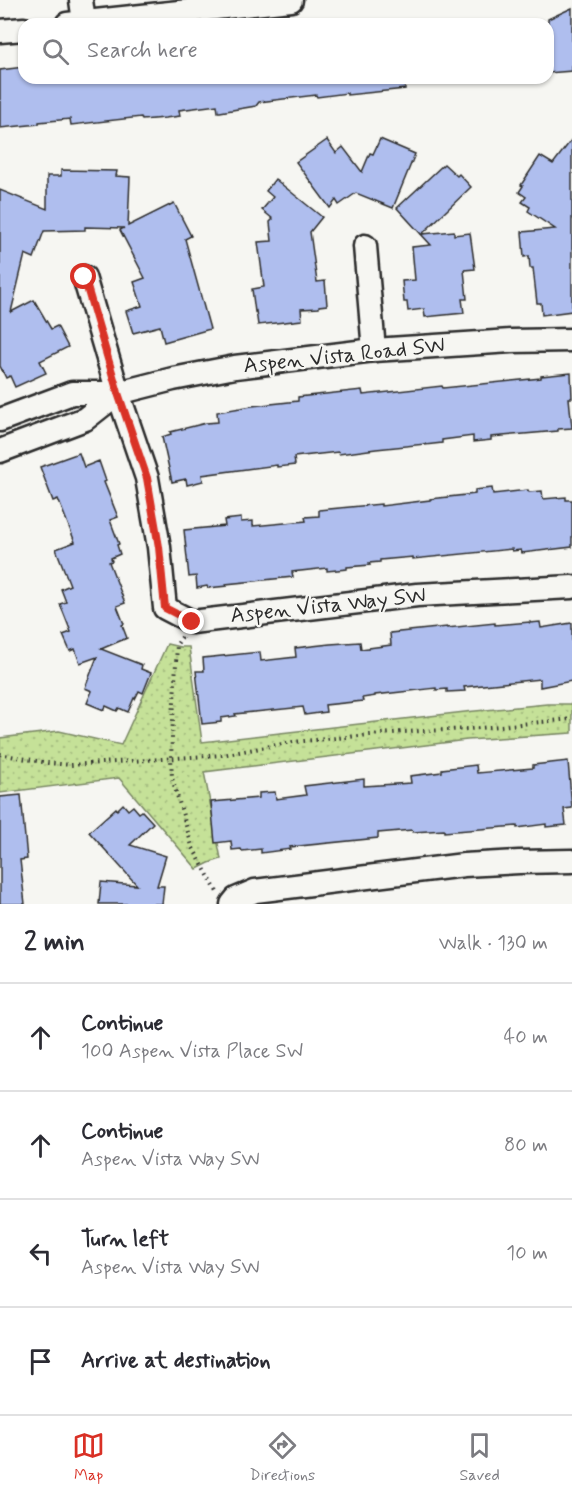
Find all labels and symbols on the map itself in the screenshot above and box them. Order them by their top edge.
route start [70,263,96,289]
street label: Aspen Vista Road SW [242,331,446,381]
street label: Aspen Vista Way SW [229,582,427,630]
route end [178,608,204,634]

